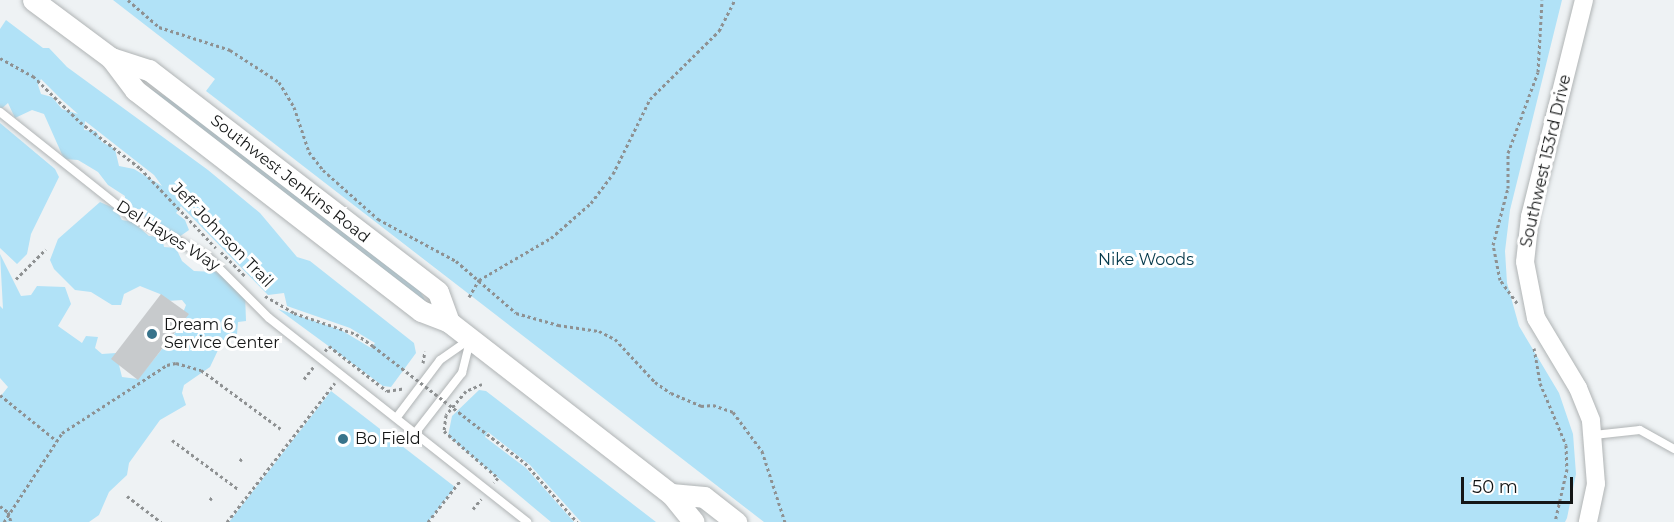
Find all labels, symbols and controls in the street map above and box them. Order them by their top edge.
street label: Southwest 153rd Drive [1517,73,1575,249]
street label: Southwest Jenkins Road [207,111,373,247]
street label: Jeff Johnson Trail [167,179,277,291]
street label: Del Hayes Way [113,197,223,275]
park label: Nike Woods [1098,250,1194,270]
place label: Dream 6 Service Center [164,315,280,353]
marker: Dream 6 Service Center [145,327,159,341]
place label: Bo Field [355,429,421,449]
marker: Bo Field [336,432,350,446]
scale bar [1464,465,1576,503]
text: 50 m [1472,476,1518,498]

